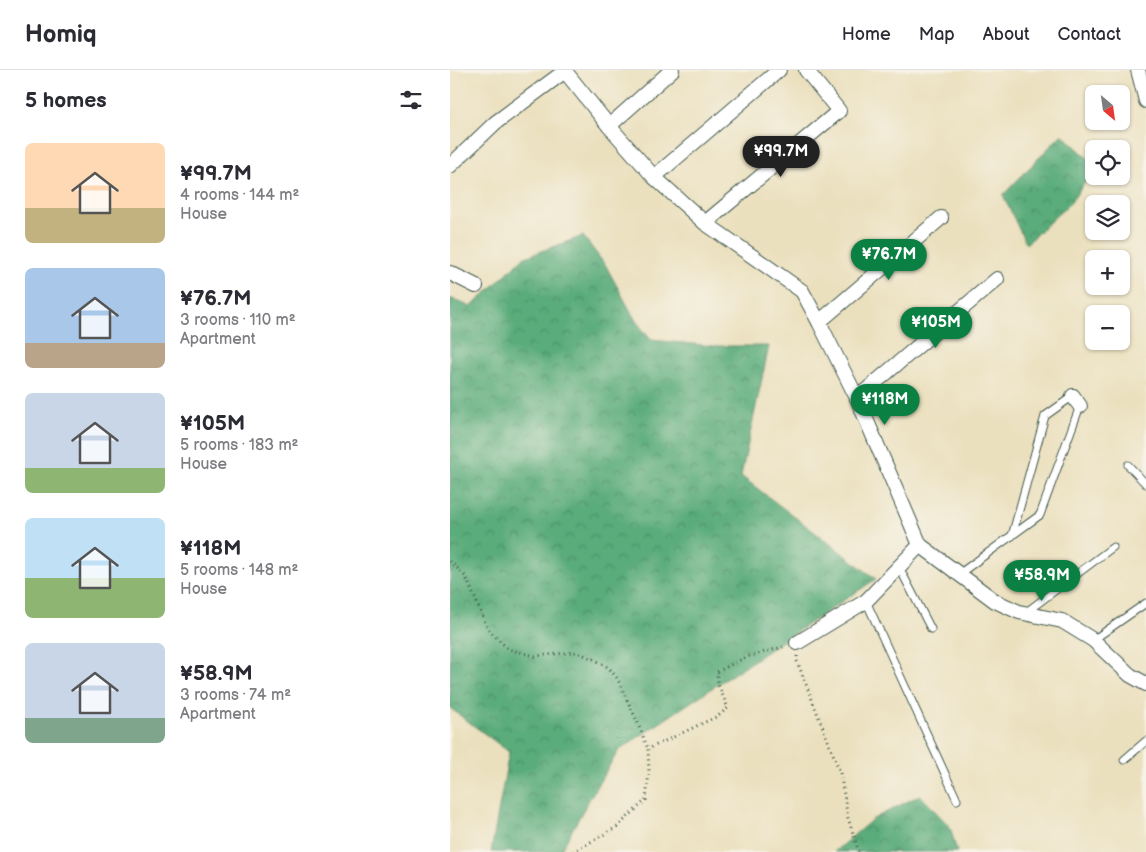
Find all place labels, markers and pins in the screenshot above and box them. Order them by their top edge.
pin: ¥99.7M [740,136,822,178]
pin: ¥76.7M [848,238,930,281]
pin: ¥105M [901,306,971,349]
pin: ¥118M [850,384,920,426]
pin: ¥58.9M [1001,560,1083,602]

